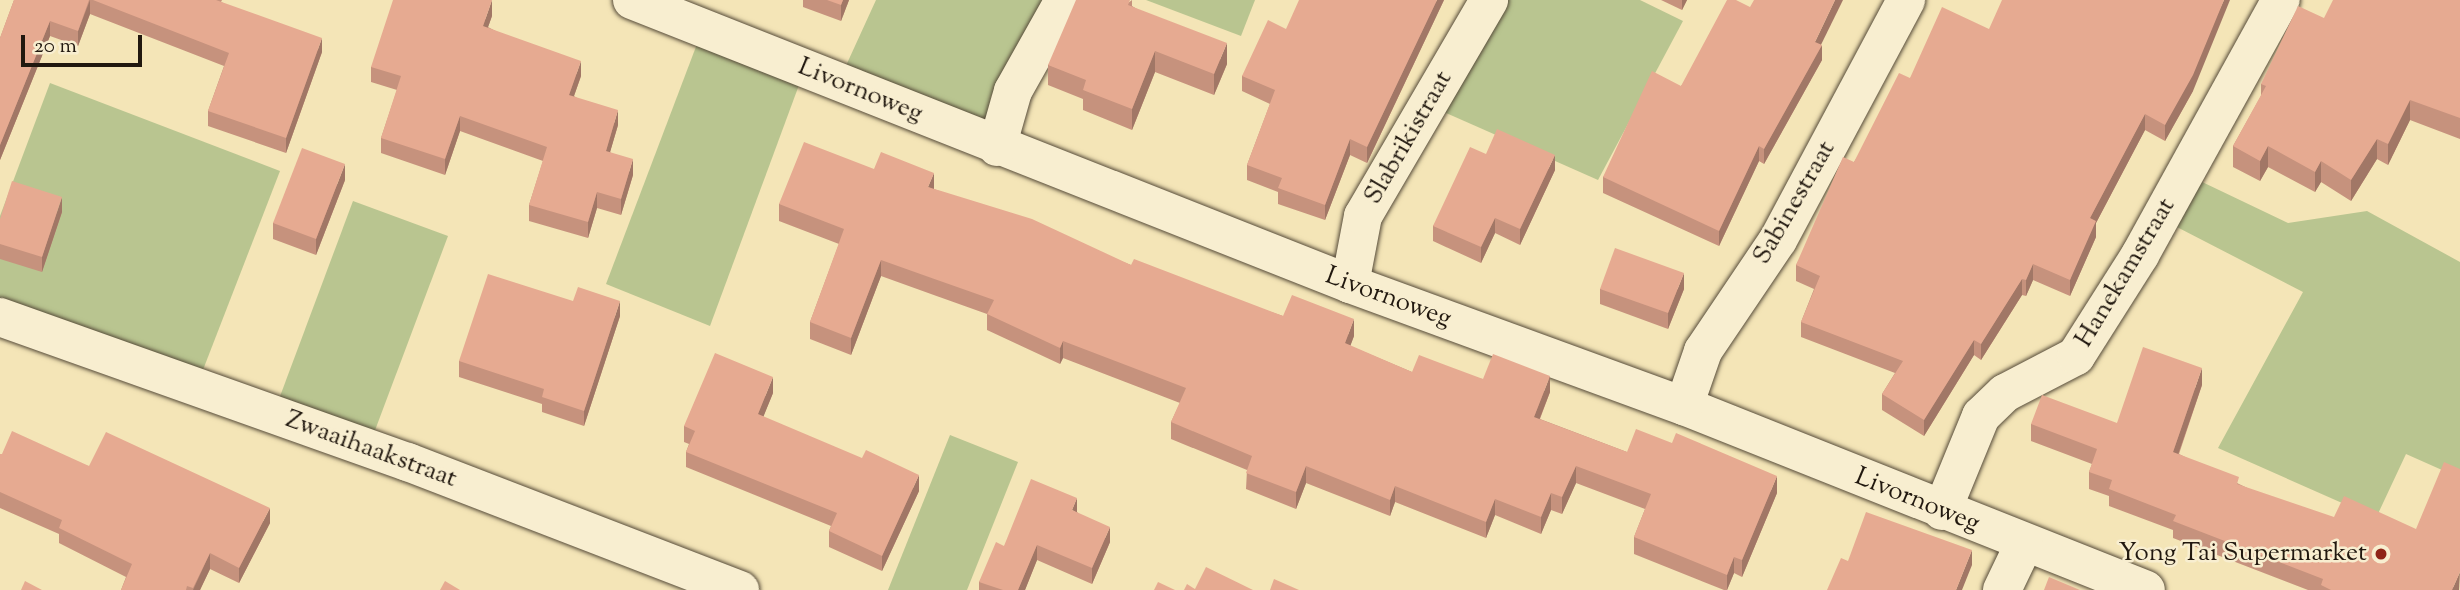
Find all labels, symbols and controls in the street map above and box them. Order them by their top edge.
scale bar [24,21,145,65]
text: 20 m [34,32,77,62]
street label: Livornoweg [793,52,927,130]
street label: Slabrikistraat [1358,66,1460,210]
street label: Sabinestraat [1747,136,1843,270]
street label: Hanekamstraat [2069,193,2183,353]
street label: Livornoweg [1321,261,1455,335]
street label: Zwaaihaakstraat [281,405,461,495]
street label: Livornoweg [1850,462,1984,540]
place label: Yong Tai Supermarket [2119,538,2367,570]
marker: Yong Tai Supermarket [2373,546,2389,562]

